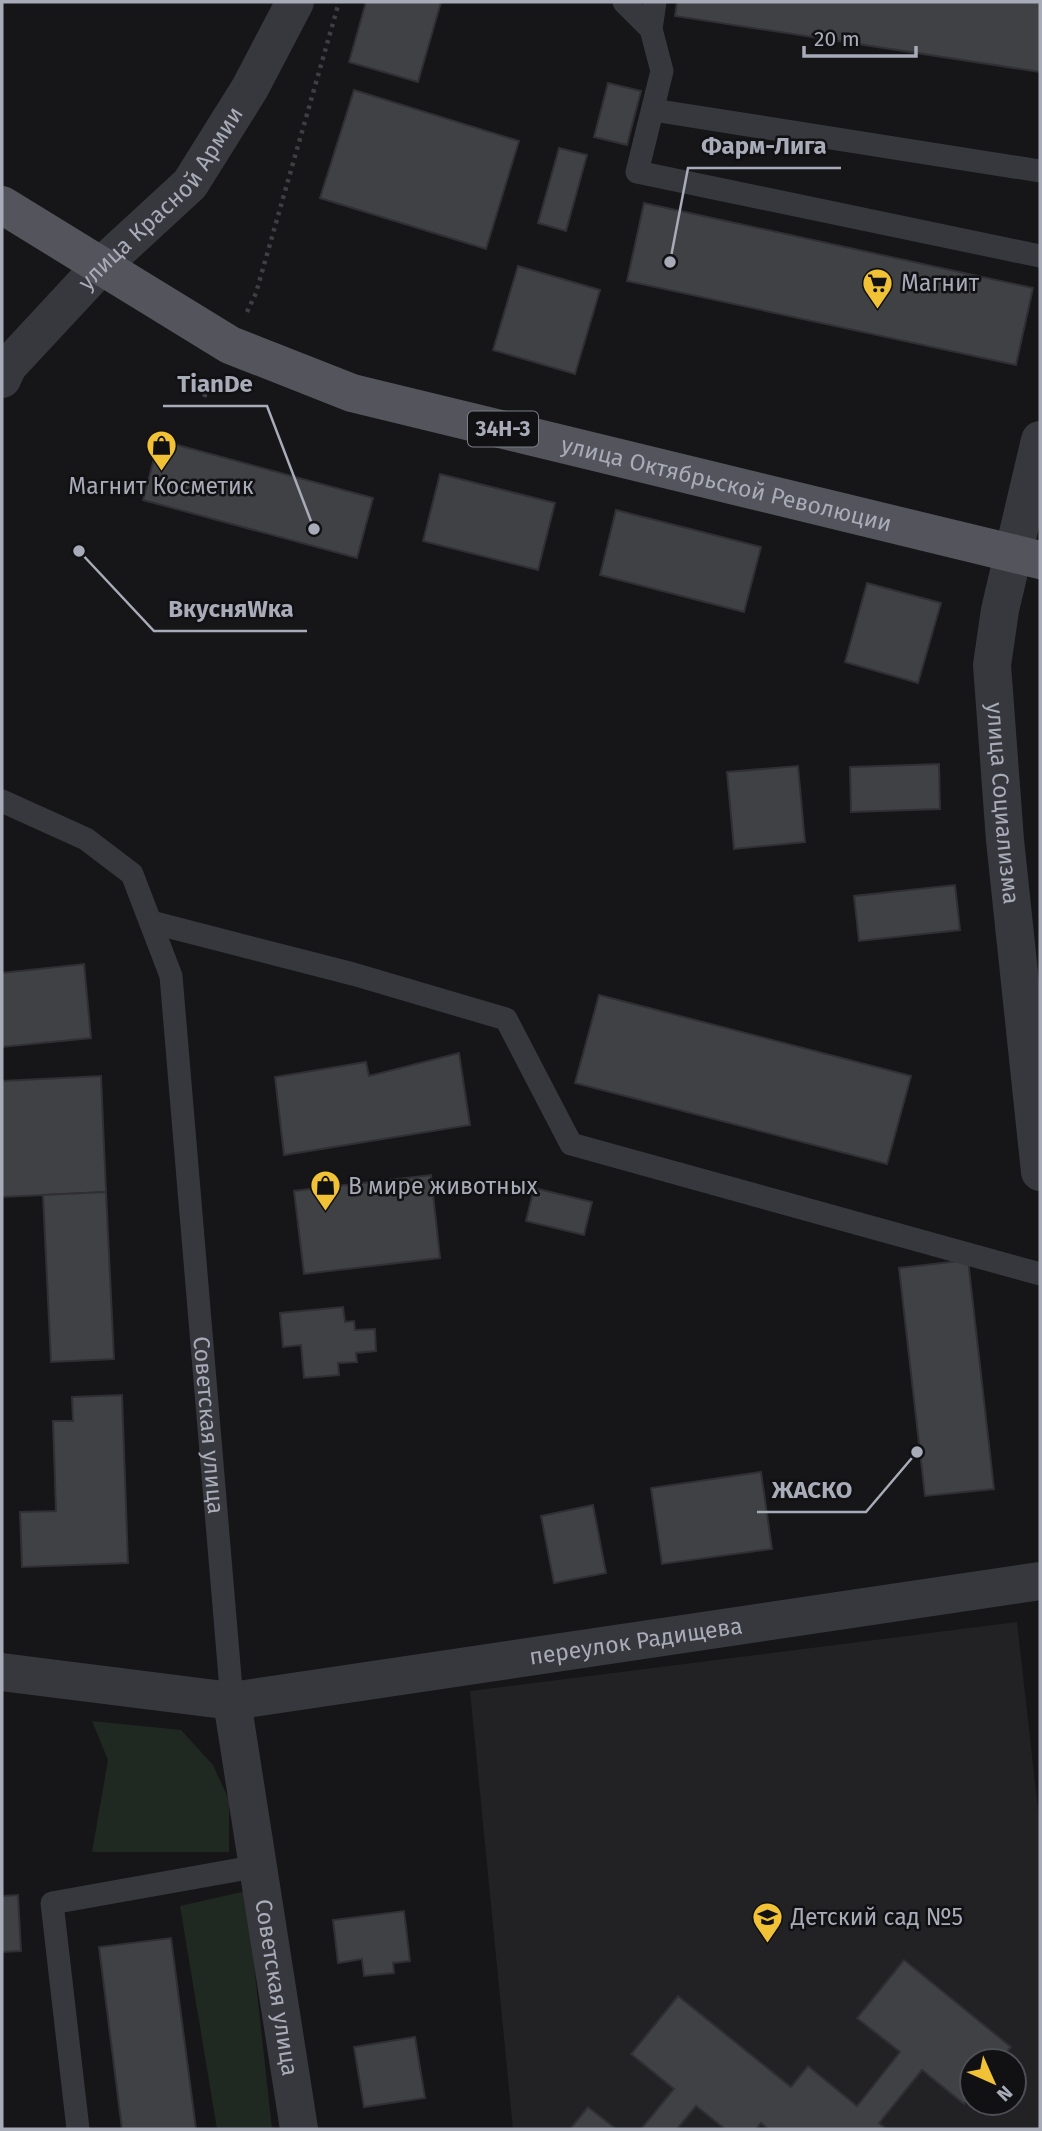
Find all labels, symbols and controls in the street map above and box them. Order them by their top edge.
scale bar [804,14,916,58]
text: 20 m [814,26,860,52]
street label: улица Красной Армии [72,101,249,296]
callout: Фарм-Лига [688,123,841,168]
text: Фарм-Лига [701,132,827,160]
supermarket icon: Магнит [861,266,895,310]
place label: Магнит [901,269,980,297]
callout: TianDe [163,361,267,406]
text: TianDe [177,370,253,398]
road number: 34Н-3 [468,412,538,446]
shop icon: Магнит Косметик [144,428,178,472]
street label: улица Октябрьской Революции [558,430,895,538]
place label: Магнит Косметик [68,472,254,500]
callout: ВкусняWка [154,586,307,631]
text: ВкусняWка [168,595,294,623]
street label: улица Социализма [981,701,1026,906]
shop icon: В мире животных [308,1169,342,1213]
place label: В мире животных [348,1172,539,1200]
street label: Советская улица [187,1335,230,1515]
callout: ЖАСКО [757,1467,866,1512]
text: ЖАСКО [771,1476,852,1504]
street label: переулок Радищева [527,1611,744,1671]
street label: Советская улица [249,1897,304,2078]
school or university icon: Детский сад №5 [751,1900,785,1944]
place label: Детский сад №5 [790,1903,963,1931]
north arrow [958,2047,1028,2117]
text: N [992,2081,1017,2106]

